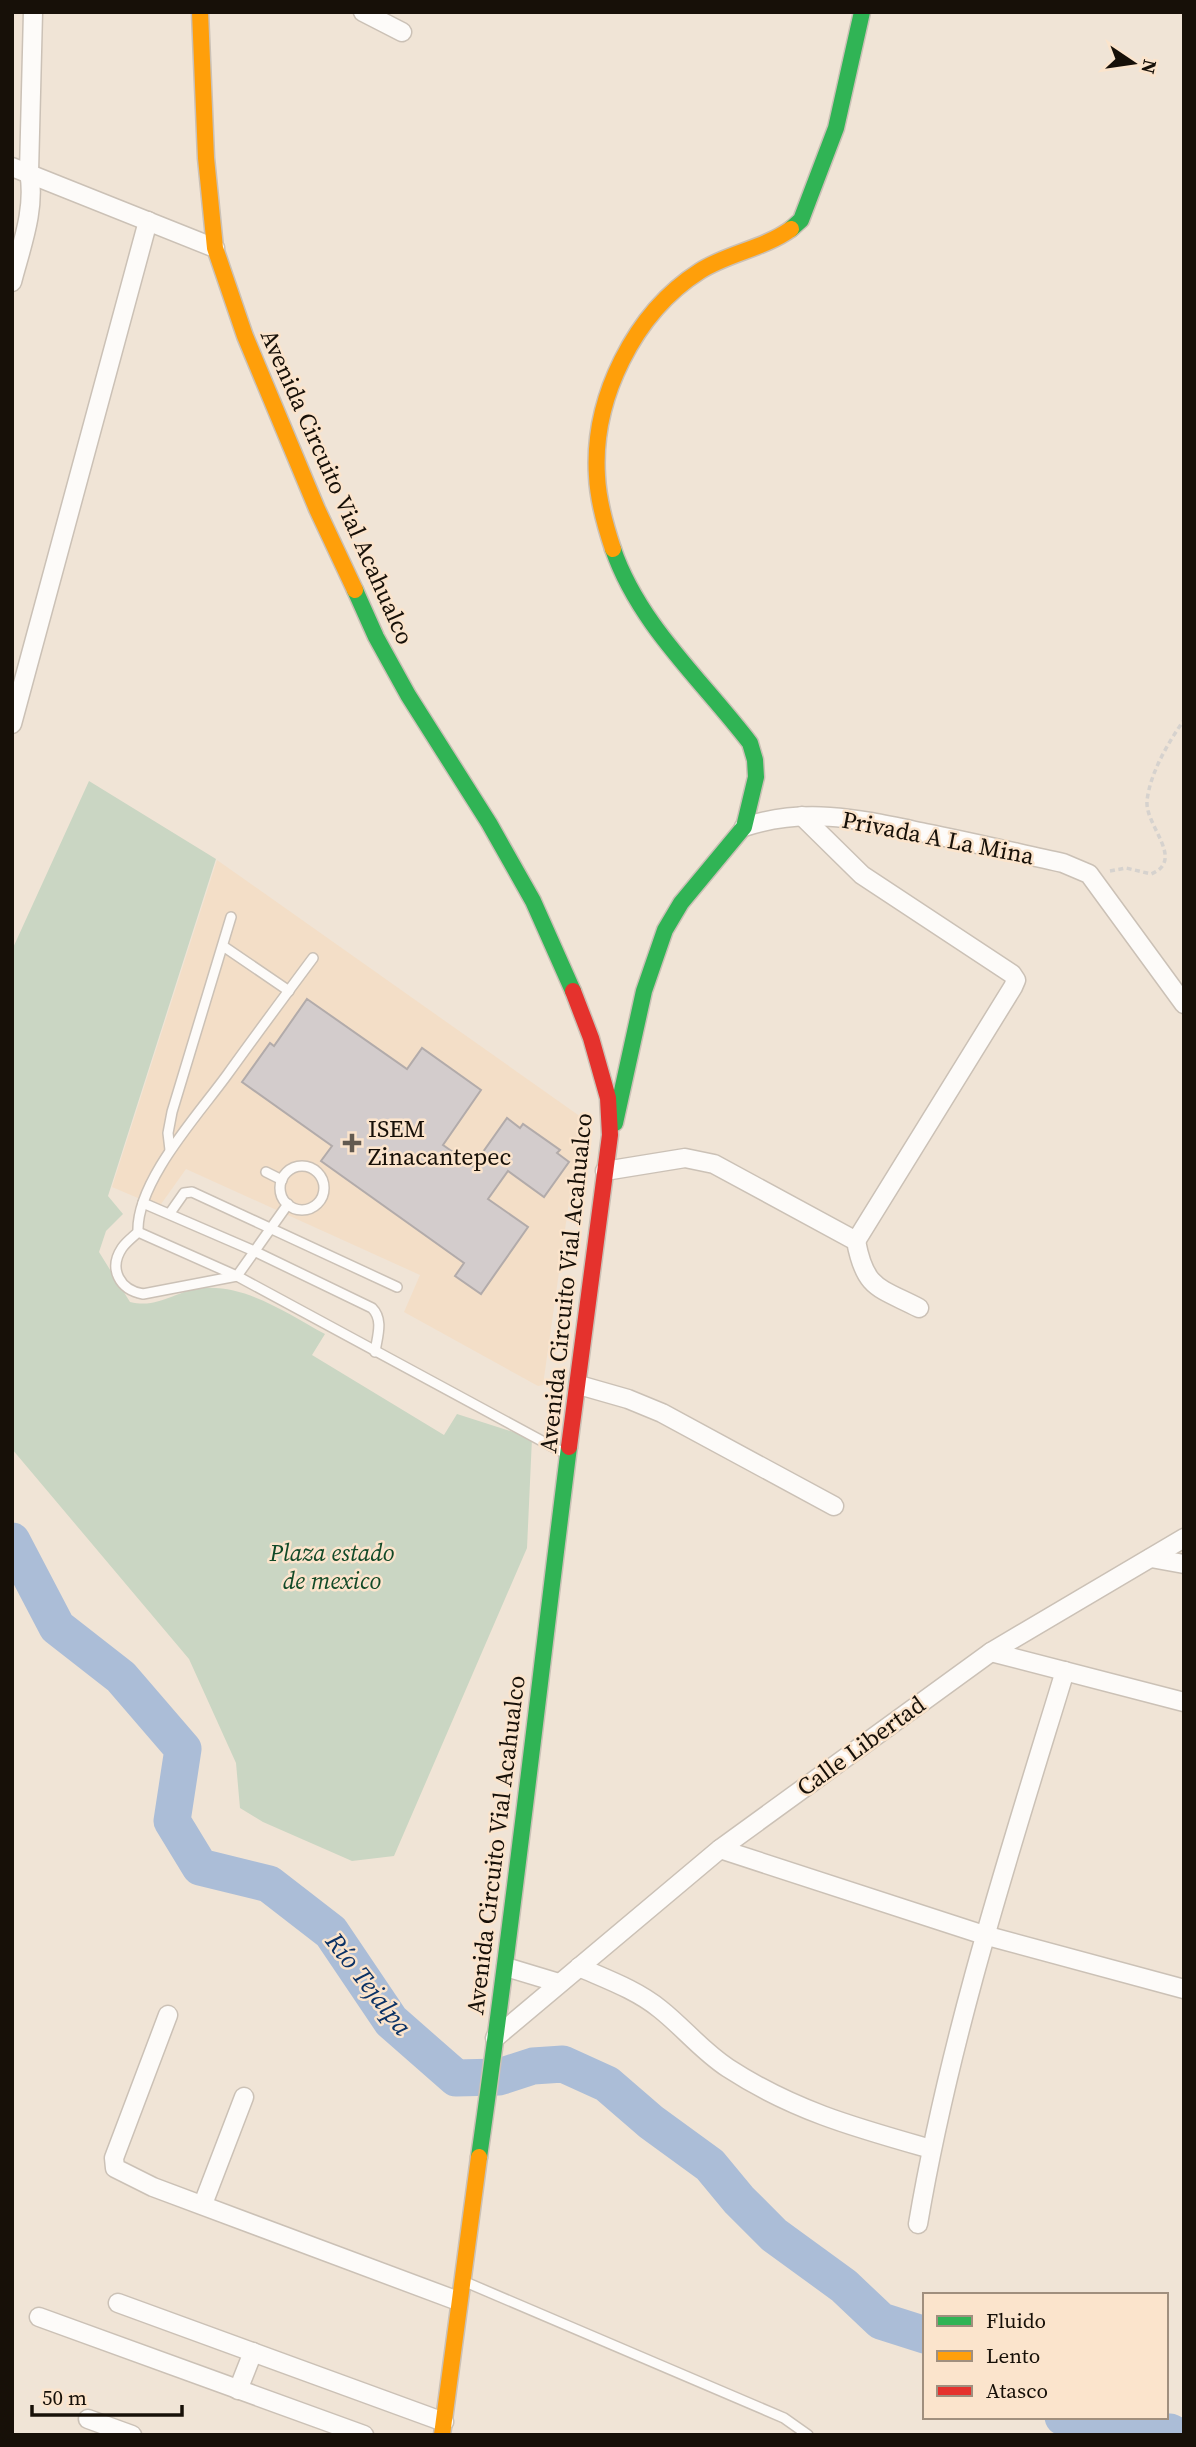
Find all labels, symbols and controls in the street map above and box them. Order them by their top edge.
north arrow [1098,28,1168,98]
text: N [1135,57,1164,77]
street label: Avenida Circuito Vial Acahualco [253,324,422,650]
street label: Privada A La Mina [839,803,1038,872]
street label: Avenida Circuito Vial Acahualco [531,1111,600,1455]
place label: ISEM Zinacantepec [368,1112,511,1173]
marker: ISEM Zinacantepec [342,1133,362,1153]
park label: Plaza estado de mexico [268,1536,395,1597]
street label: Avenida Circuito Vial Acahualco [458,1673,533,2017]
street label: Calle Libertad [790,1688,932,1803]
water label: Río Tejalpa [317,1924,421,2043]
legend [923,2293,1168,2419]
text: Fluido [986,2306,1046,2335]
text: Lento [986,2341,1040,2370]
scale bar [32,2374,182,2418]
text: Atasco [986,2376,1048,2405]
text: 50 m [42,2383,87,2412]

